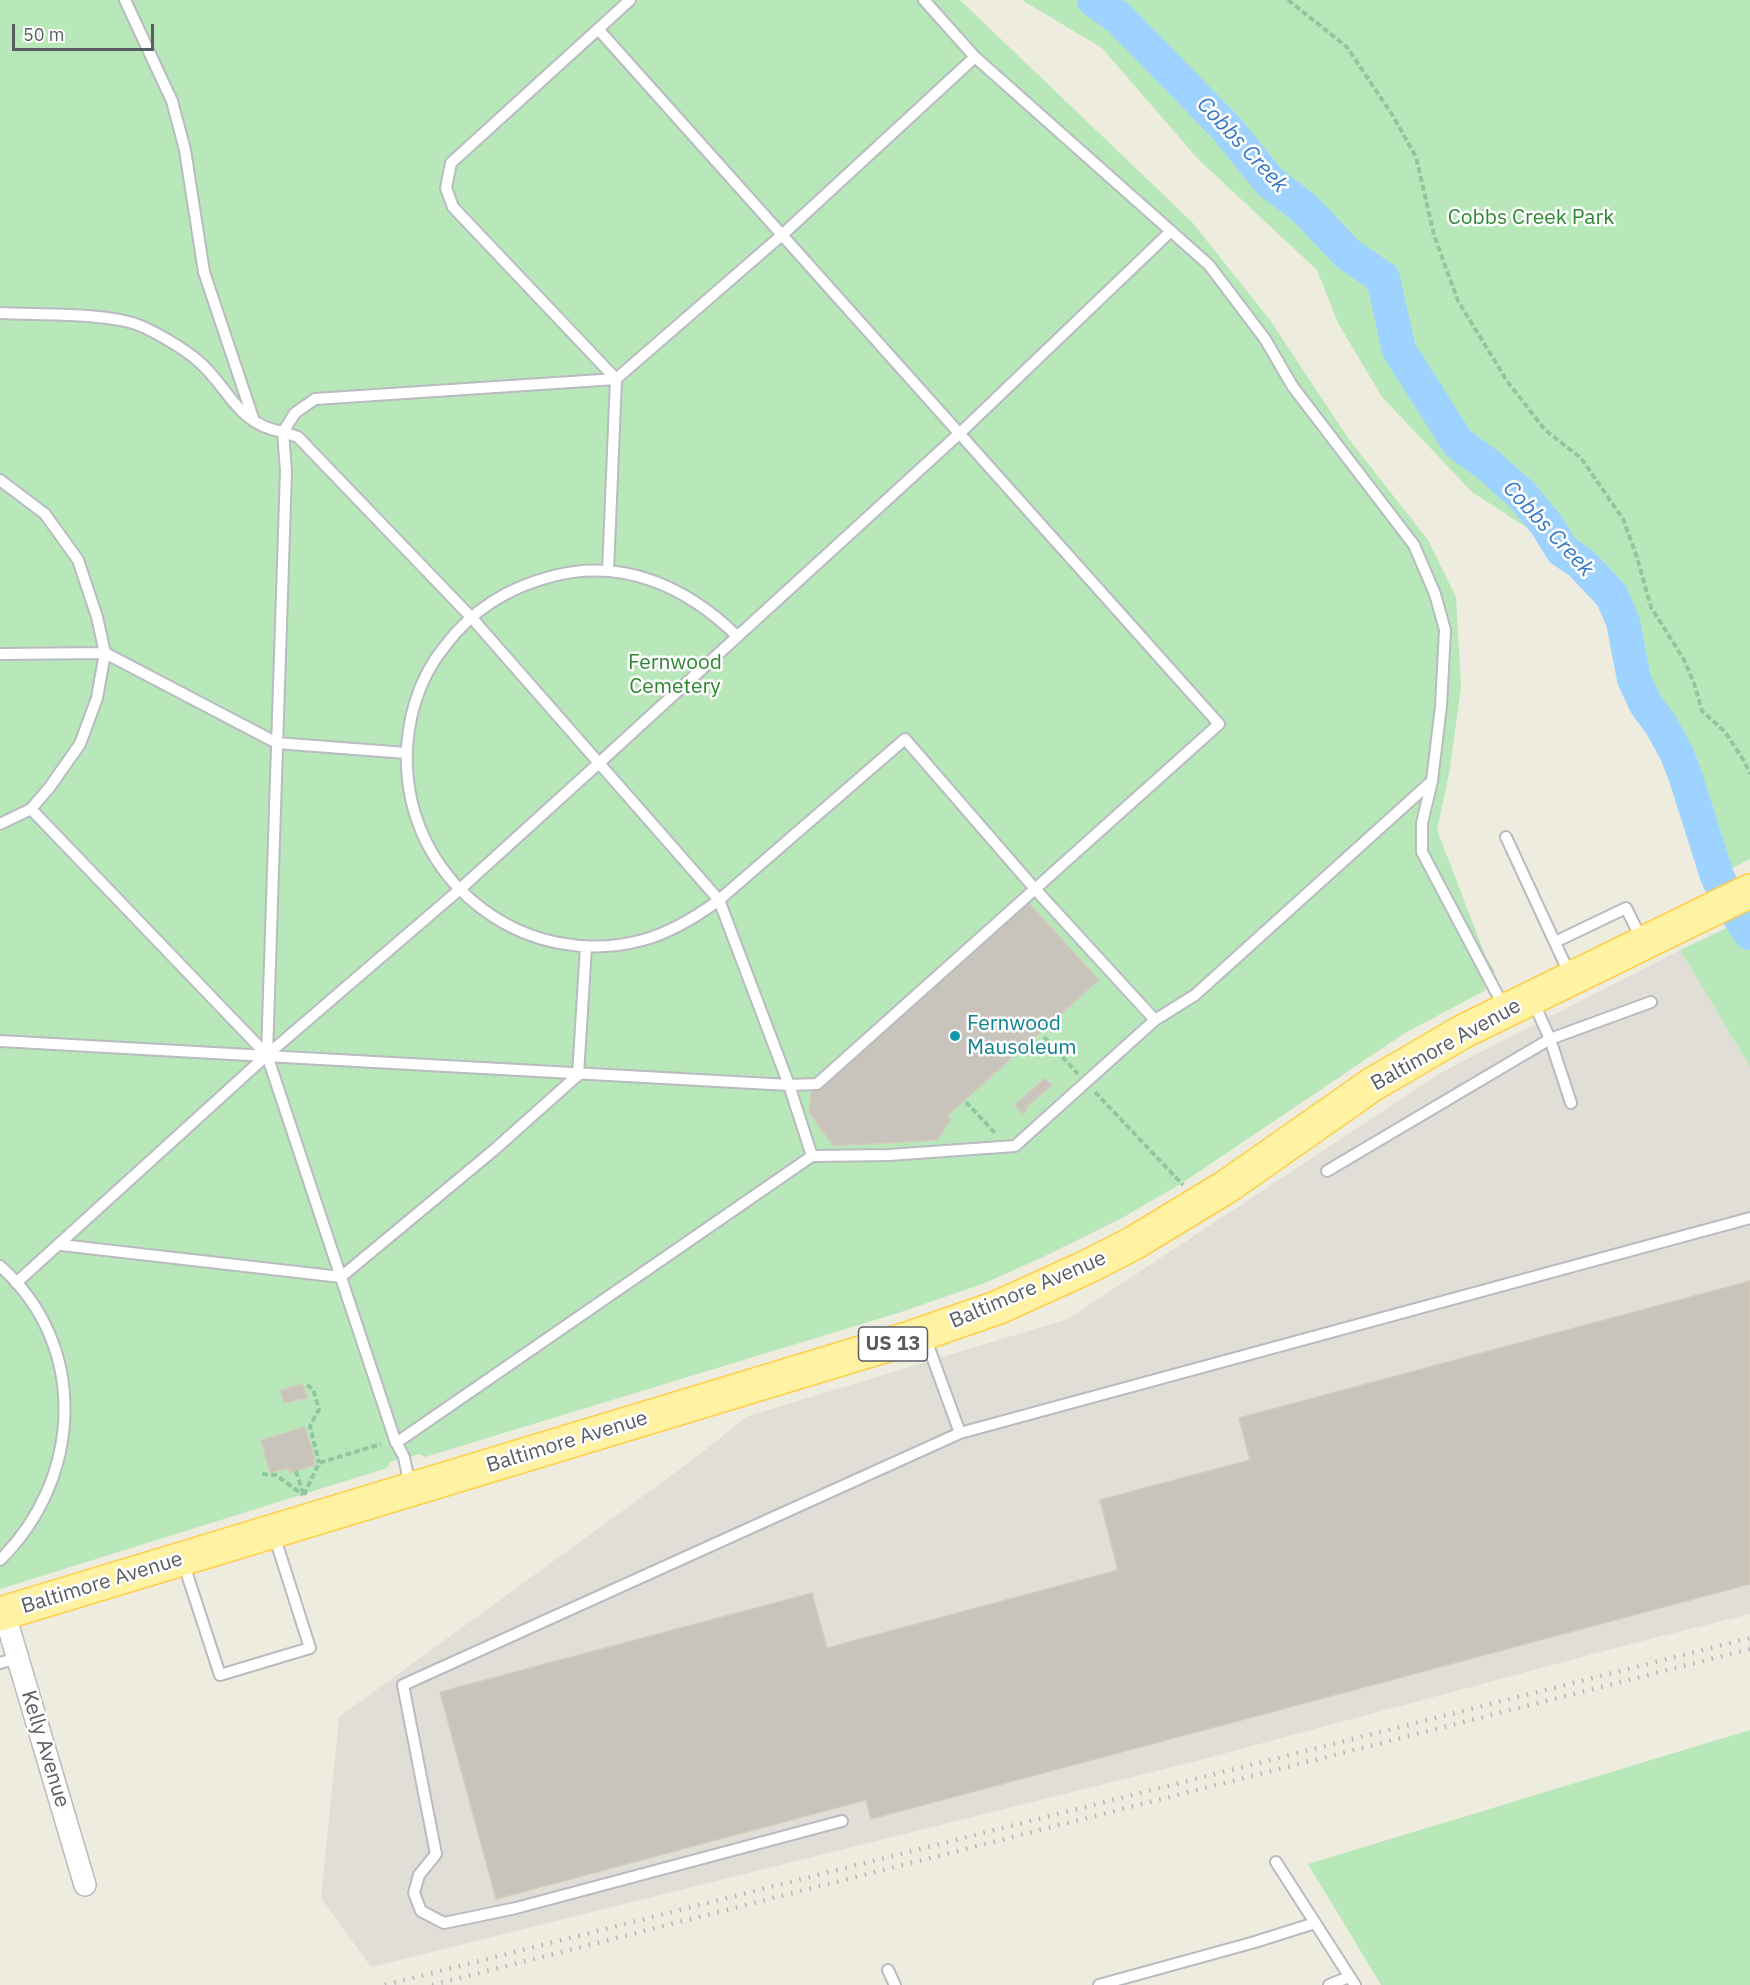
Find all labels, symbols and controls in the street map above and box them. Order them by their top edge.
scale bar [15,12,158,50]
text: 50 m [23,23,65,46]
water label: Cobbs Creek [1191,92,1293,198]
park label: Cobbs Creek Park [1448,205,1614,231]
water label: Cobbs Creek [1497,476,1599,582]
park label: Fernwood Cemetery [628,650,722,700]
street label: Baltimore Avenue [1367,993,1525,1097]
place label: Fernwood Mausoleum [967,1011,1077,1061]
marker: Fernwood Mausoleum [948,1029,962,1043]
street label: Baltimore Avenue [946,1246,1110,1334]
road number: US 13 [858,1327,928,1361]
street label: Baltimore Avenue [483,1405,651,1479]
street label: Baltimore Avenue [18,1546,186,1620]
street label: Kelly Avenue [15,1687,75,1811]

